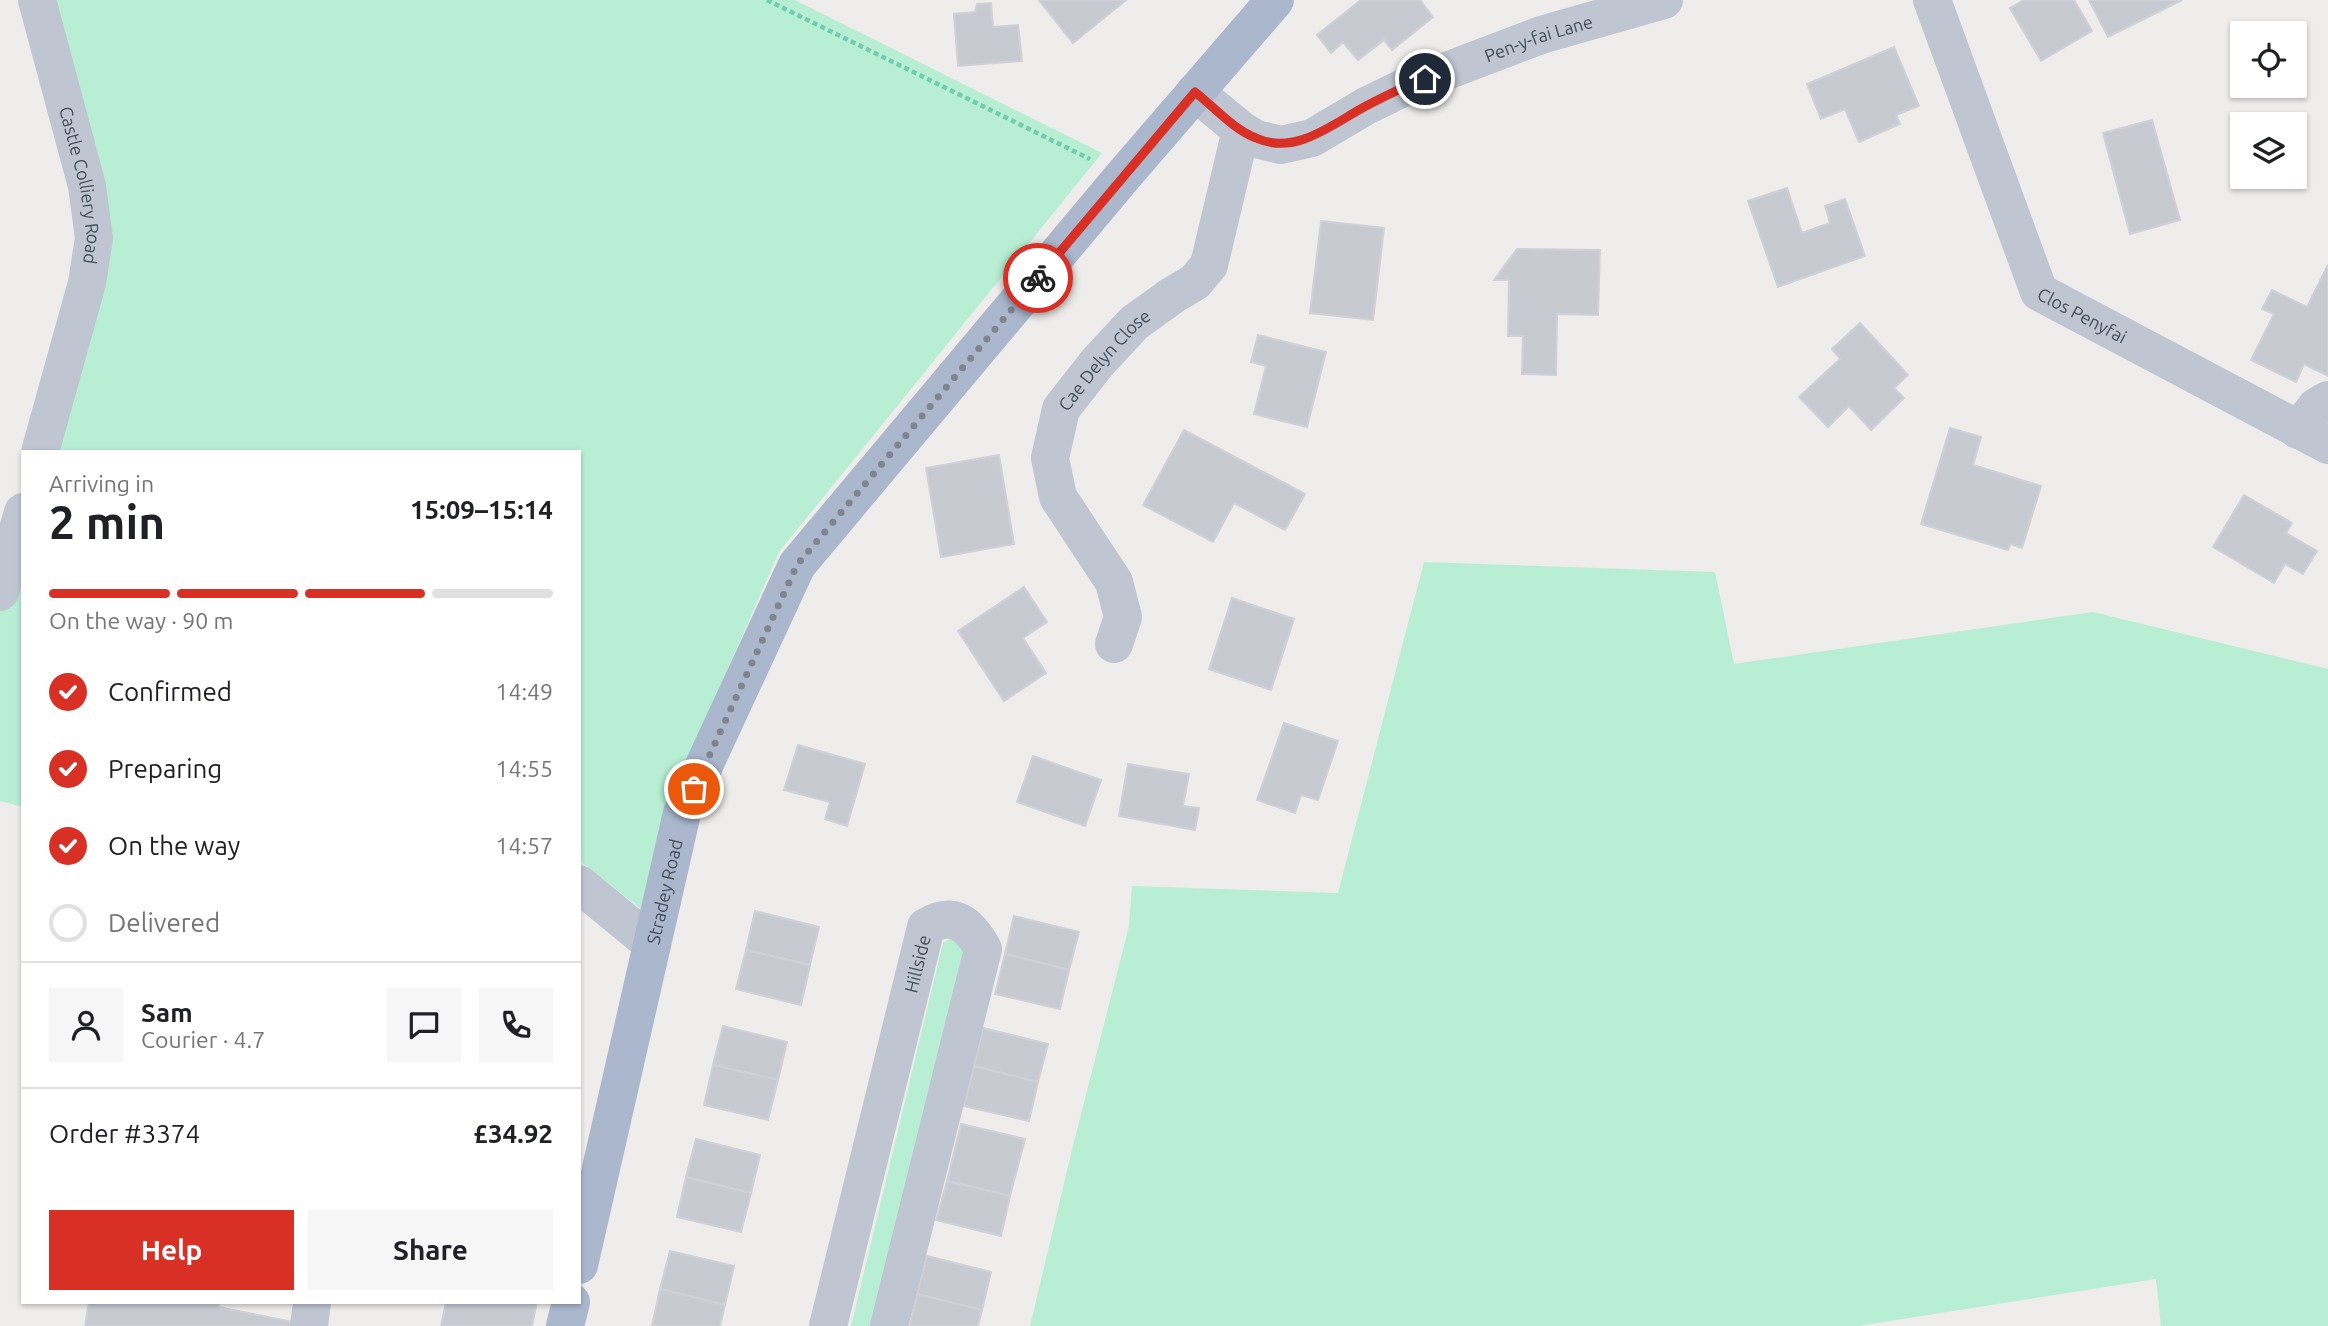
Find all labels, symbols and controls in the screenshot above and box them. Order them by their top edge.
street label: Pen-y-fai Lane [1481,11,1595,66]
map controls [2230,21,2307,189]
button: locate [2230,21,2307,98]
pin [1395,49,1455,109]
icon: home [1406,60,1444,98]
street label: Castle Colliery Road [56,104,104,266]
button: layers [2230,112,2307,189]
courier [1003,243,1073,313]
icon: bike [1019,259,1057,297]
street label: Clos Penyfai [2034,283,2130,347]
street label: Cae Delyn Close [1054,305,1154,414]
text: Arriving in [49,471,154,496]
text: 15:09–15:14 [410,495,553,524]
text: 2 min [49,496,165,548]
text: On the way · 90 m [49,608,233,633]
icon: check [49,673,87,711]
text: Confirmed [108,677,232,706]
text: 14:49 [495,679,553,704]
icon: check [49,750,87,788]
text: Preparing [108,754,222,783]
text: 14:55 [495,756,553,781]
pin [664,759,724,819]
icon: bag [675,770,713,808]
icon: check [49,827,87,865]
text: On the way [108,831,240,860]
text: 14:57 [495,833,553,858]
street label: Stradey Road [642,837,686,946]
text: Delivered [108,908,220,937]
street label: Hillside [900,933,934,995]
button: person [49,988,123,1062]
button: chat [387,988,461,1062]
button: phone [479,988,553,1062]
text: Sam [141,998,193,1027]
text: Courier · 4.7 [141,1027,265,1052]
text: Order #3374 [49,1119,200,1148]
text: £34.92 [473,1119,553,1148]
button: Help [49,1210,294,1290]
button: Share [308,1210,553,1290]

